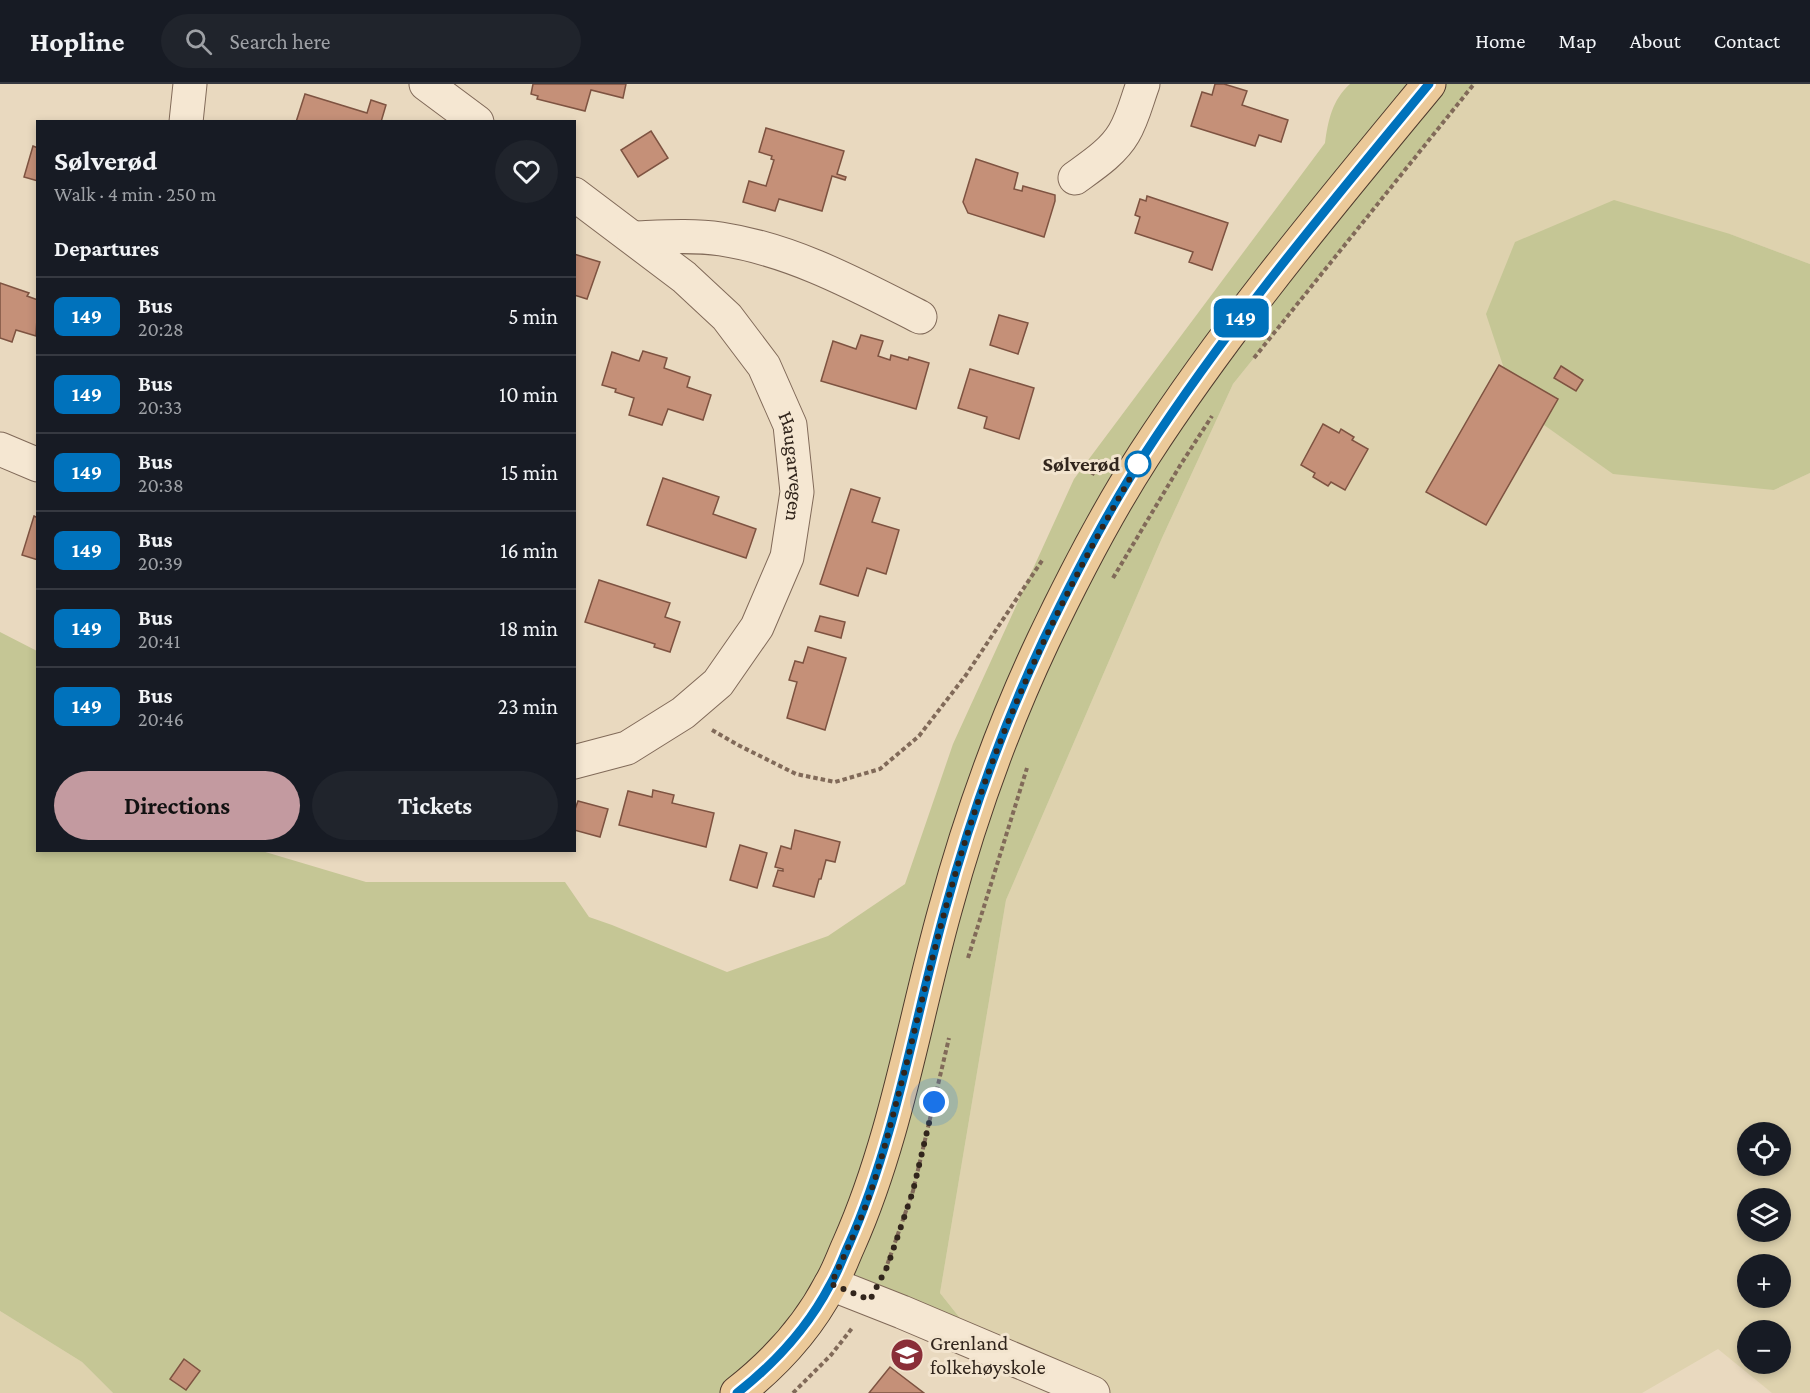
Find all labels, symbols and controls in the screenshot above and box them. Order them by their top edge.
search box [161,14,581,68]
icon: search [182,25,215,58]
text: Hopline [30,26,125,57]
text: Search here [230,29,331,54]
text: Home [1475,29,1525,53]
text: Map [1558,29,1597,53]
text: About [1630,29,1681,53]
text: Contact [1714,29,1780,53]
button: heart [495,140,558,203]
text: Sølverød [54,145,157,176]
text: Walk · 4 min · 250 m [54,183,216,205]
text: Departures [54,236,159,261]
text: Bus [138,293,172,318]
line badge: 149 [1206,298,1276,338]
text: 149 [72,304,102,328]
text: 5 min [508,304,558,329]
text: 149 [1226,306,1256,330]
text: 20:28 [138,318,184,340]
text: Bus [138,371,172,396]
text: 149 [72,382,102,406]
text: 10 min [499,382,558,407]
text: 20:33 [138,396,182,418]
street label: Haugarvegen [773,407,809,523]
text: Bus [138,449,172,474]
marker: Sølverød [1125,451,1151,477]
place label: Sølverød [1043,452,1121,476]
text: 149 [72,460,102,484]
text: 15 min [501,460,558,485]
text: 20:38 [138,474,184,496]
text: Bus [138,527,172,552]
text: 149 [72,538,102,562]
text: 16 min [500,538,558,563]
text: 20:39 [138,552,183,574]
text: Bus [138,605,172,630]
text: 149 [72,616,102,640]
text: 18 min [499,616,558,641]
text: 20:41 [138,630,180,652]
text: Bus [138,683,172,708]
text: 149 [72,694,102,718]
text: 23 min [498,694,558,719]
text: 20:46 [138,708,184,730]
button: Directions [54,771,300,840]
button: Tickets [312,771,558,840]
your location [919,1087,949,1117]
map controls [1737,1122,1791,1374]
button: locate [1737,1122,1791,1176]
button: layers [1737,1188,1791,1242]
button: + [1737,1254,1791,1308]
button: − [1737,1320,1791,1374]
place label: Grenland folkehøyskole [930,1331,1046,1379]
school or university icon: Grenland folkehøyskole [889,1337,925,1373]

